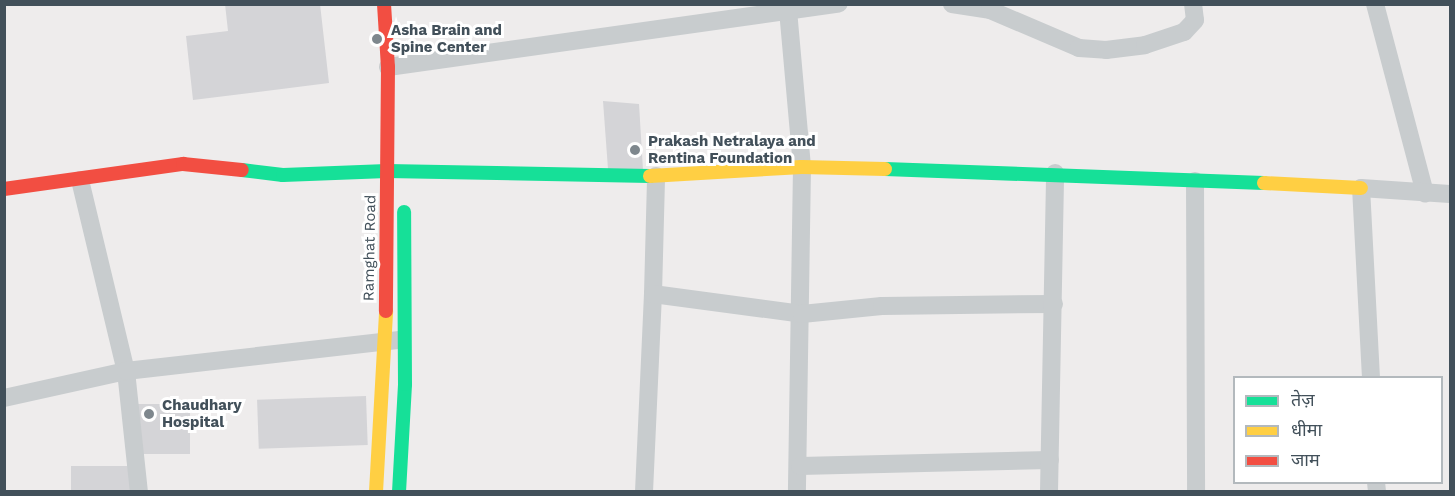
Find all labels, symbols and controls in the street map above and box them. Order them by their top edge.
place label: Asha Brain and Spine Center [391,21,502,56]
marker: Asha Brain and Spine Center [368,30,386,48]
place label: Prakash Netralaya and Rentina Foundation [648,132,816,167]
marker: Prakash Netralaya and Rentina Foundation [626,141,644,159]
street label: Ramghat Road [360,195,380,301]
legend [1233,376,1443,484]
text: तेज़ [1291,389,1315,410]
place label: Chaudhary Hospital [162,396,242,431]
marker: Chaudhary Hospital [140,405,158,423]
text: धीमा [1291,419,1322,440]
text: जाम [1291,449,1320,470]

